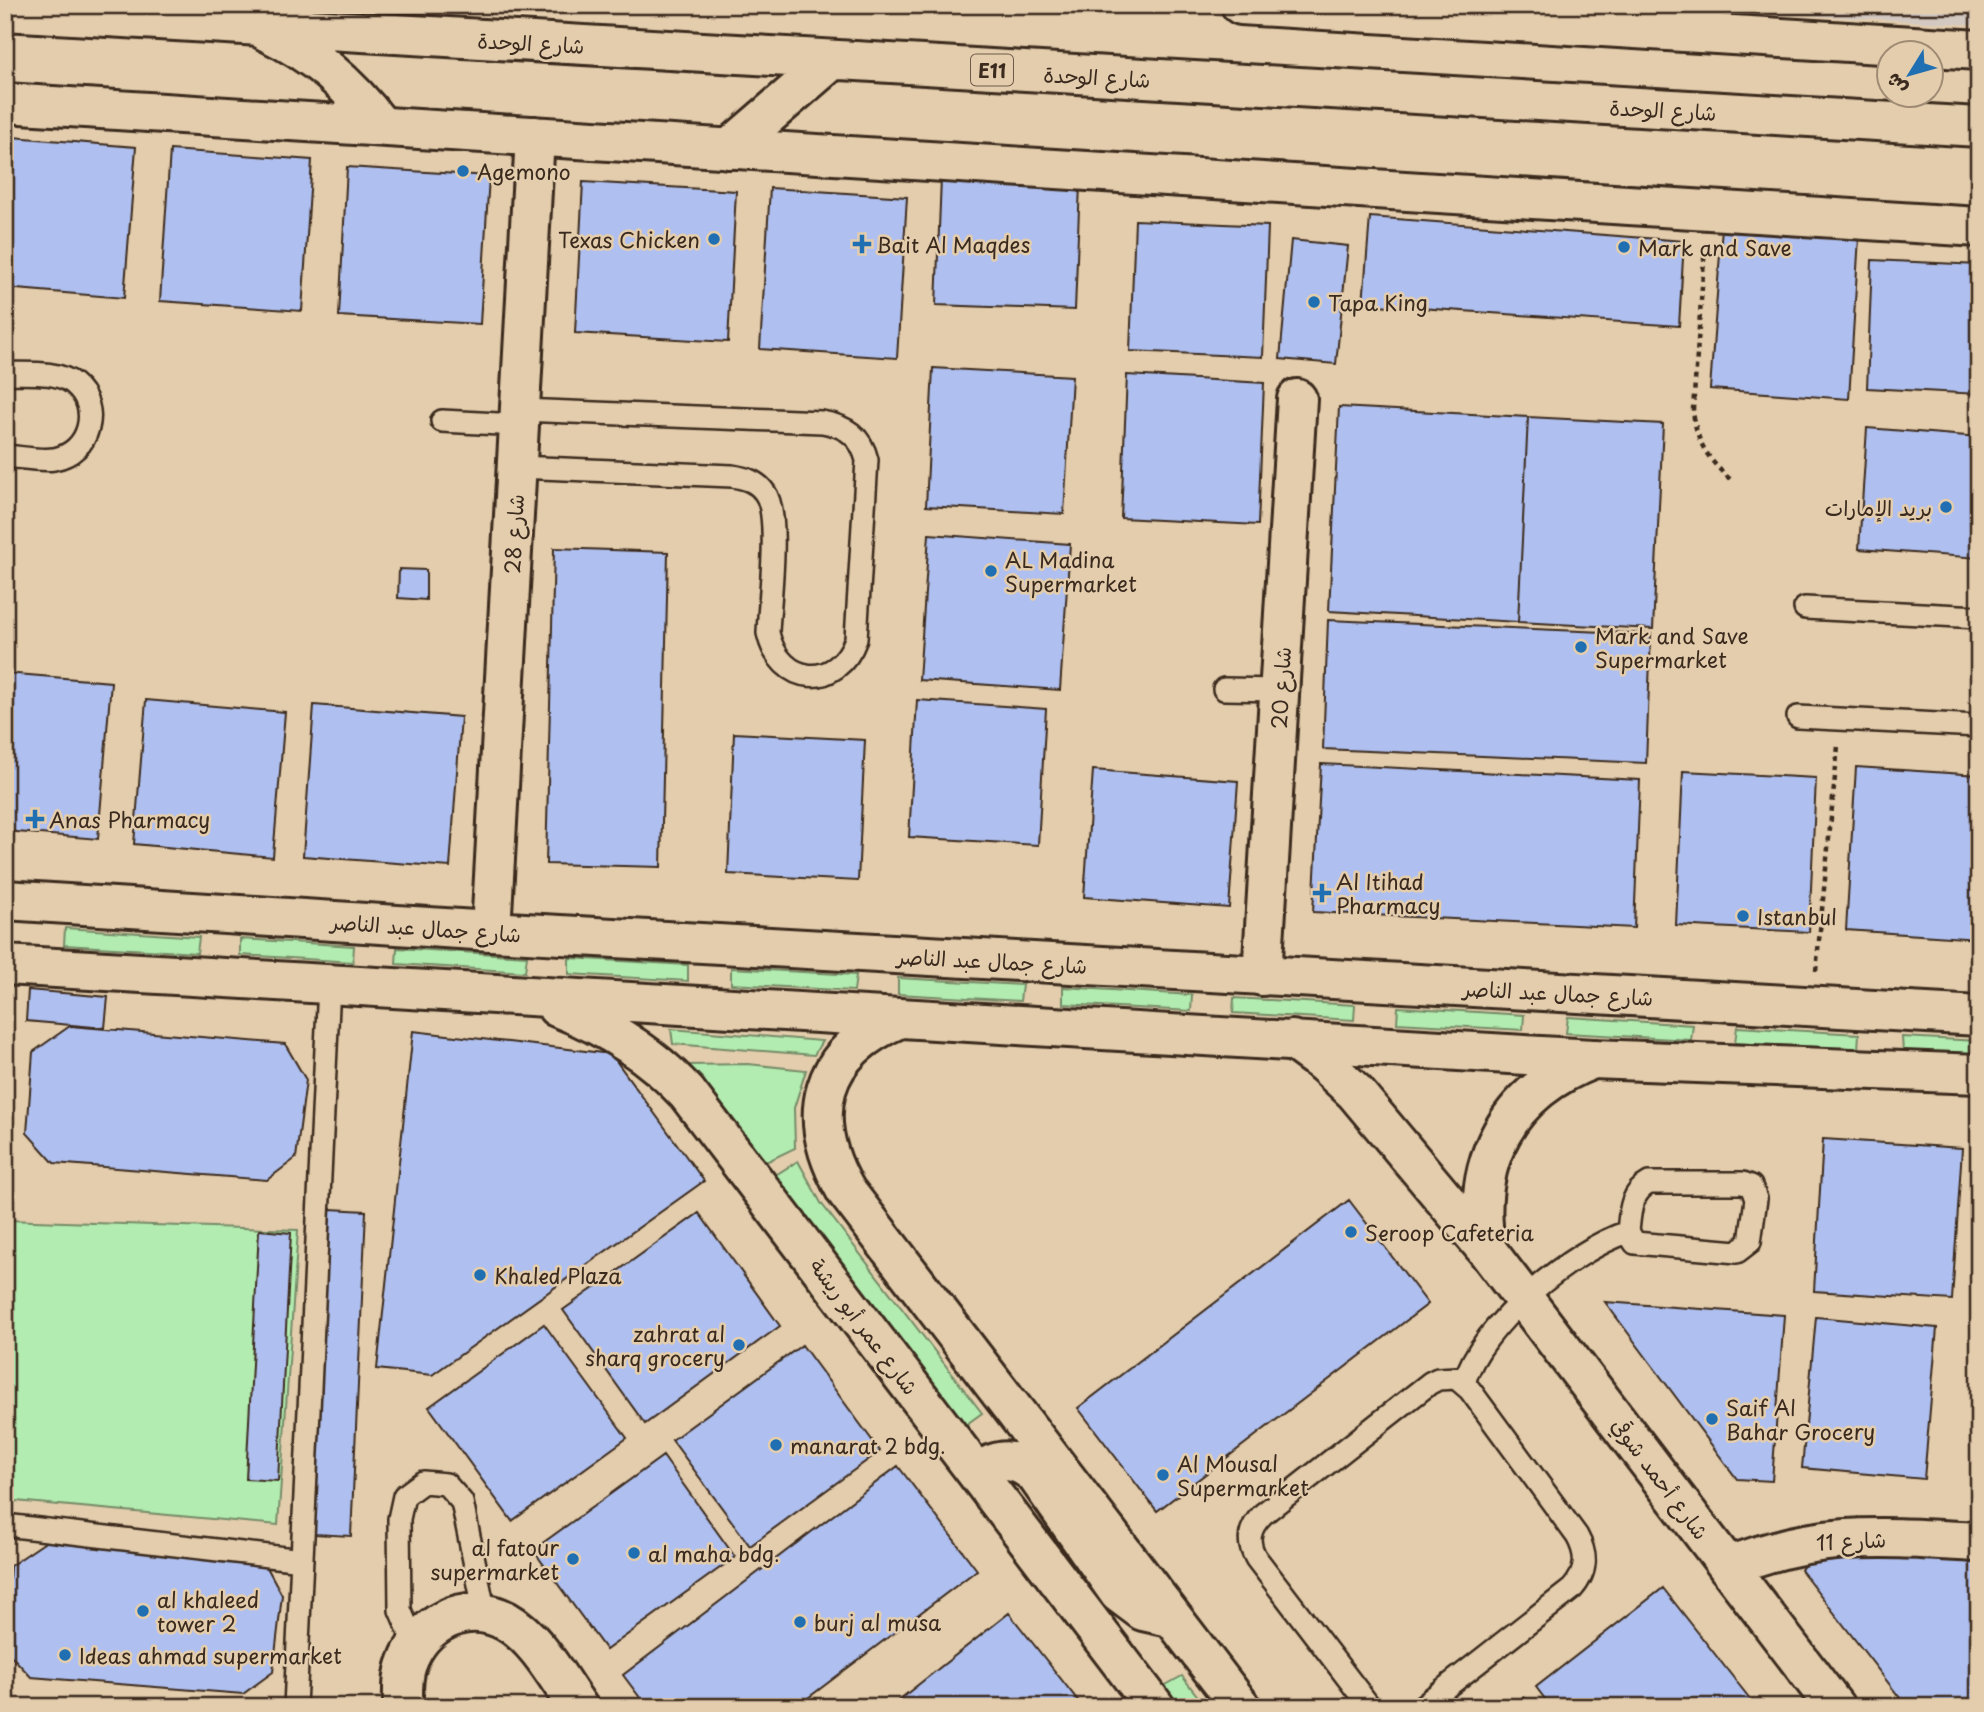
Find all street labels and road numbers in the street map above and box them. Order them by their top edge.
street label: شارع الوحدة [477,23,585,62]
road number: E11 [971,54,1013,86]
street label: شارع الوحدة [1043,57,1151,96]
street label: شارع الوحدة [1609,90,1717,129]
street label: شارع 28 [495,493,532,575]
street label: شارع 20 [1262,646,1299,730]
street label: شارع جمال عبد الناصر [328,904,522,951]
street label: شارع جمال عبد الناصر [894,939,1088,982]
street label: شارع جمال عبد الناصر [1460,971,1654,1014]
street label: شارع عمر أبو ريشة [802,1251,927,1402]
street label: شارع أحمد شوقي [1604,1410,1717,1546]
street label: شارع 11 [1815,1522,1887,1559]

